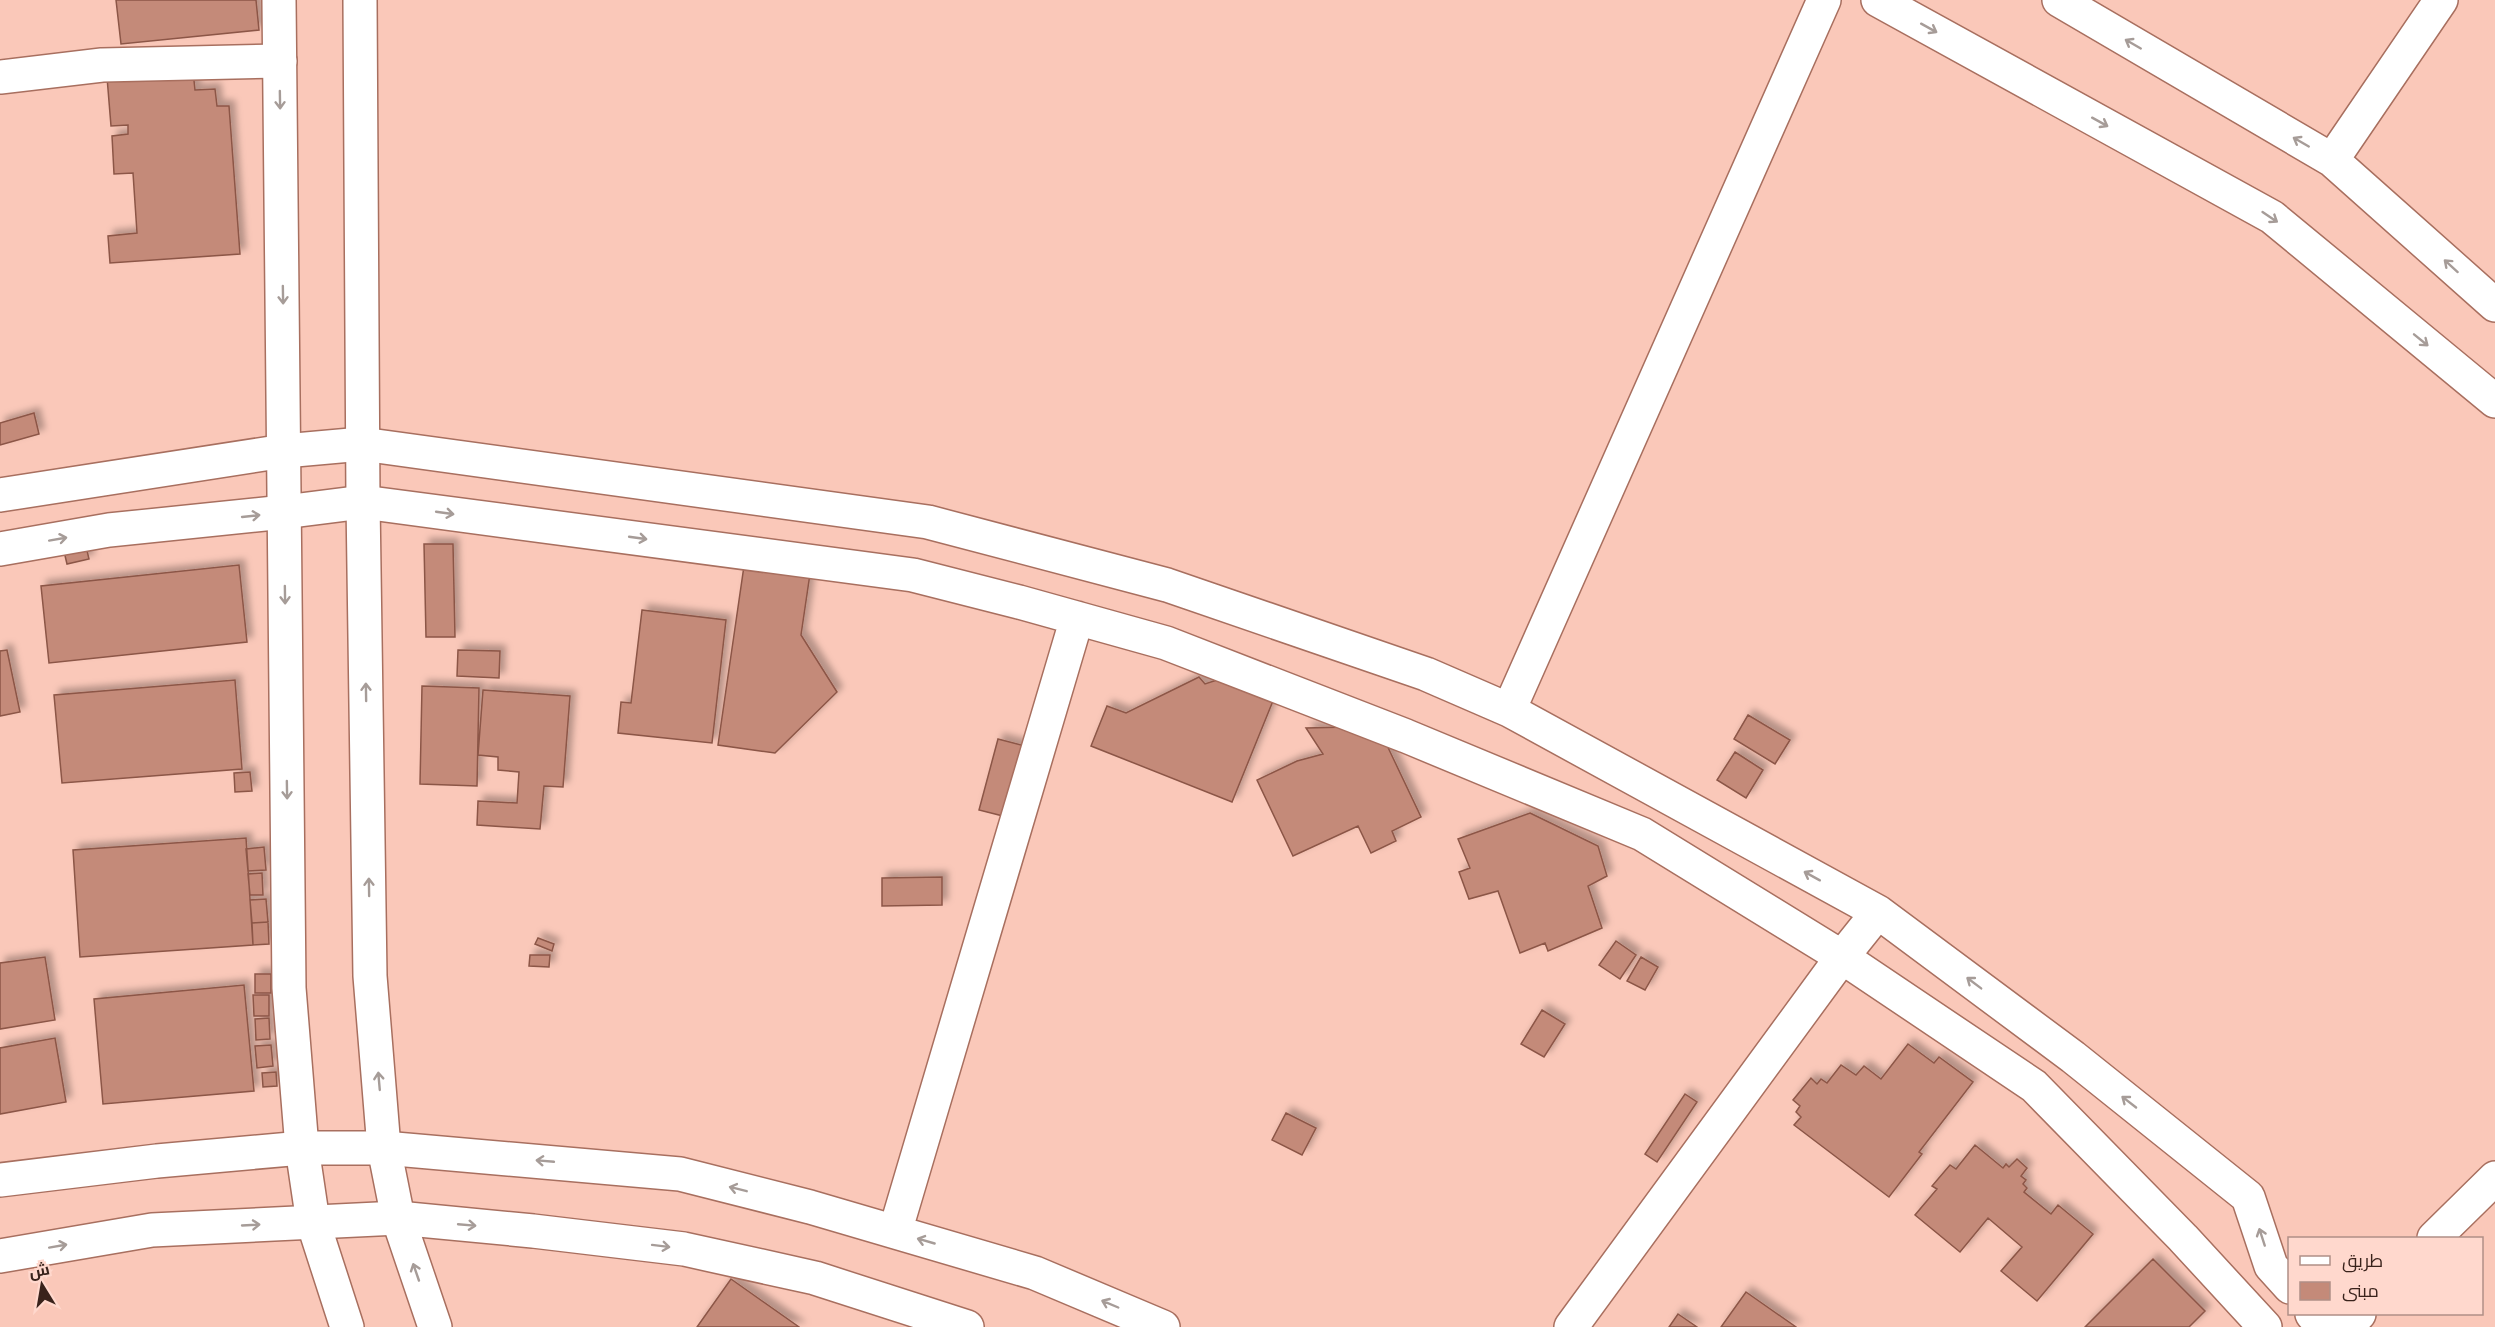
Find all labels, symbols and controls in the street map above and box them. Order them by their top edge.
one-way arrow [1920,22,1937,34]
one-way arrow [2125,37,2142,49]
one-way arrow [274,90,286,110]
one-way arrow [2091,116,2108,128]
one-way arrow [2293,136,2310,148]
one-way arrow [2261,211,2278,223]
one-way arrow [2444,259,2459,273]
one-way arrow [277,285,288,305]
one-way arrow [2413,334,2429,347]
one-way arrow [434,507,454,518]
one-way arrow [241,510,261,521]
one-way arrow [47,533,67,544]
one-way arrow [627,533,647,544]
one-way arrow [279,585,291,605]
one-way arrow [360,682,372,702]
one-way arrow [281,780,293,800]
one-way arrow [1804,870,1821,882]
one-way arrow [363,877,375,897]
one-way arrow [1966,977,1982,990]
one-way arrow [373,1072,384,1092]
one-way arrow [2121,1095,2137,1108]
one-way arrow [536,1155,556,1166]
one-way arrow [728,1182,747,1194]
one-way arrow [241,1219,261,1230]
one-way arrow [456,1220,476,1231]
one-way arrow [2255,1228,2266,1247]
one-way arrow [916,1235,935,1246]
legend [2288,1237,2483,1315]
one-way arrow [47,1240,67,1251]
one-way arrow [650,1241,670,1252]
text: طريق [2342,1249,2383,1273]
north arrow [12,1255,72,1315]
text: ش [27,1259,51,1282]
one-way arrow [409,1263,420,1282]
text: مبنى [2342,1279,2379,1302]
one-way arrow [1101,1298,1119,1309]

